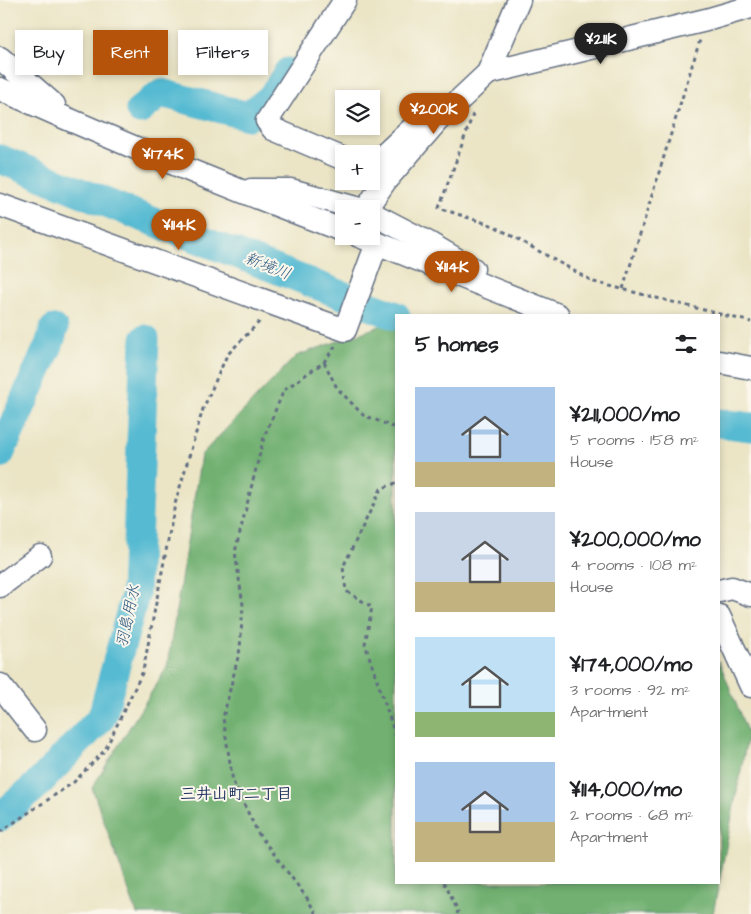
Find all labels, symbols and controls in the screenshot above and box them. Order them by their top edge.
pin: ¥211K [566,22,636,65]
text: ¥211K [585,28,617,50]
chip: Buy [15,30,83,75]
chip: Rent [93,30,168,75]
chip: Filters [178,30,268,75]
map controls [335,90,380,245]
button: layers [335,90,380,135]
pin: ¥200K [399,92,469,135]
text: ¥200K [410,98,458,120]
pin: ¥174K [128,138,198,180]
text: ¥174K [142,143,184,165]
button: + [335,145,380,190]
button: − [335,200,380,245]
pin: ¥114K [144,208,214,251]
text: ¥114K [162,214,196,236]
water label: 新境川 [241,247,294,285]
pin: ¥114K [417,250,487,293]
text: ¥114K [435,256,469,278]
text: 5 homes [415,330,499,359]
icon: filters [672,330,700,358]
text: ¥211,000/mo [570,400,680,429]
icon: home [455,407,515,467]
text: 5 rooms · 158 m² [570,429,699,451]
text: House [570,451,614,473]
text: ¥200,000/mo [570,525,701,554]
icon: home [455,532,515,592]
text: 4 rooms · 108 m² [570,554,697,576]
text: House [570,576,614,598]
water label: 羽島用水 [111,583,145,650]
text: ¥174,000/mo [570,650,692,679]
icon: home [455,657,515,717]
text: 3 rooms · 92 m² [570,679,690,701]
text: Apartment [570,701,648,723]
text: ¥114,000/mo [570,775,682,804]
icon: home [455,782,515,842]
district label: 三井山町二丁目 [180,783,292,805]
text: 2 rooms · 68 m² [570,804,693,826]
text: Apartment [570,826,648,848]

